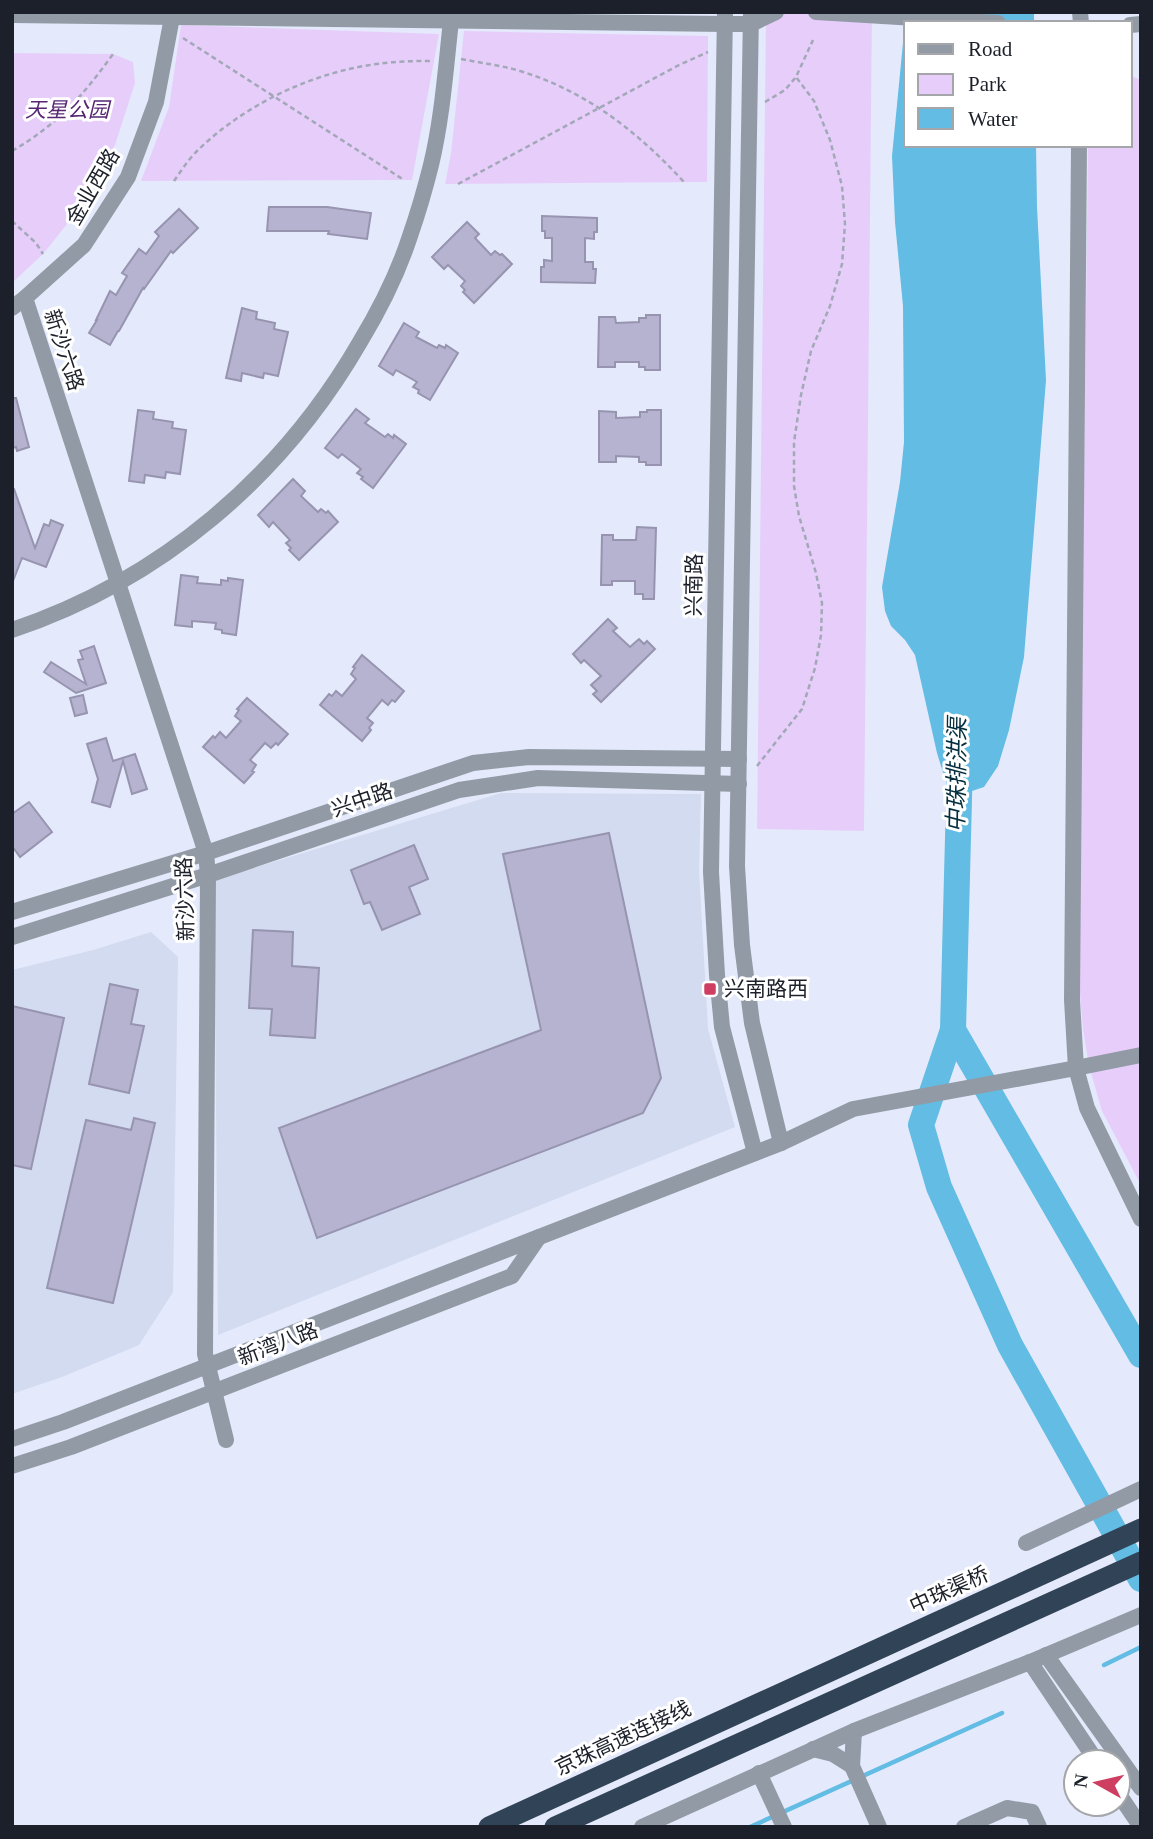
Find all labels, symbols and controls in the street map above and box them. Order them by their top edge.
legend [904,21,1132,147]
text: Road [968,37,1013,61]
text: Park [968,72,1007,96]
park label: 天星公园 [25,98,112,122]
text: Water [968,107,1018,131]
street label: 金业西路 [62,145,124,229]
street label: 新沙六路 [40,306,88,394]
street label: 兴南路 [681,553,707,617]
water label: 中珠排洪渠 [943,714,971,833]
street label: 兴中路 [328,778,396,822]
street label: 新沙六路 [172,857,198,941]
place label: 兴南路西 [724,977,808,1001]
marker: 兴南路西 [702,981,718,997]
street label: 新湾八路 [234,1318,322,1370]
street label: 中珠渠桥 [906,1562,992,1618]
street label: 京珠高速连接线 [551,1696,695,1780]
north arrow [1062,1748,1132,1818]
text: N [1069,1772,1092,1789]

